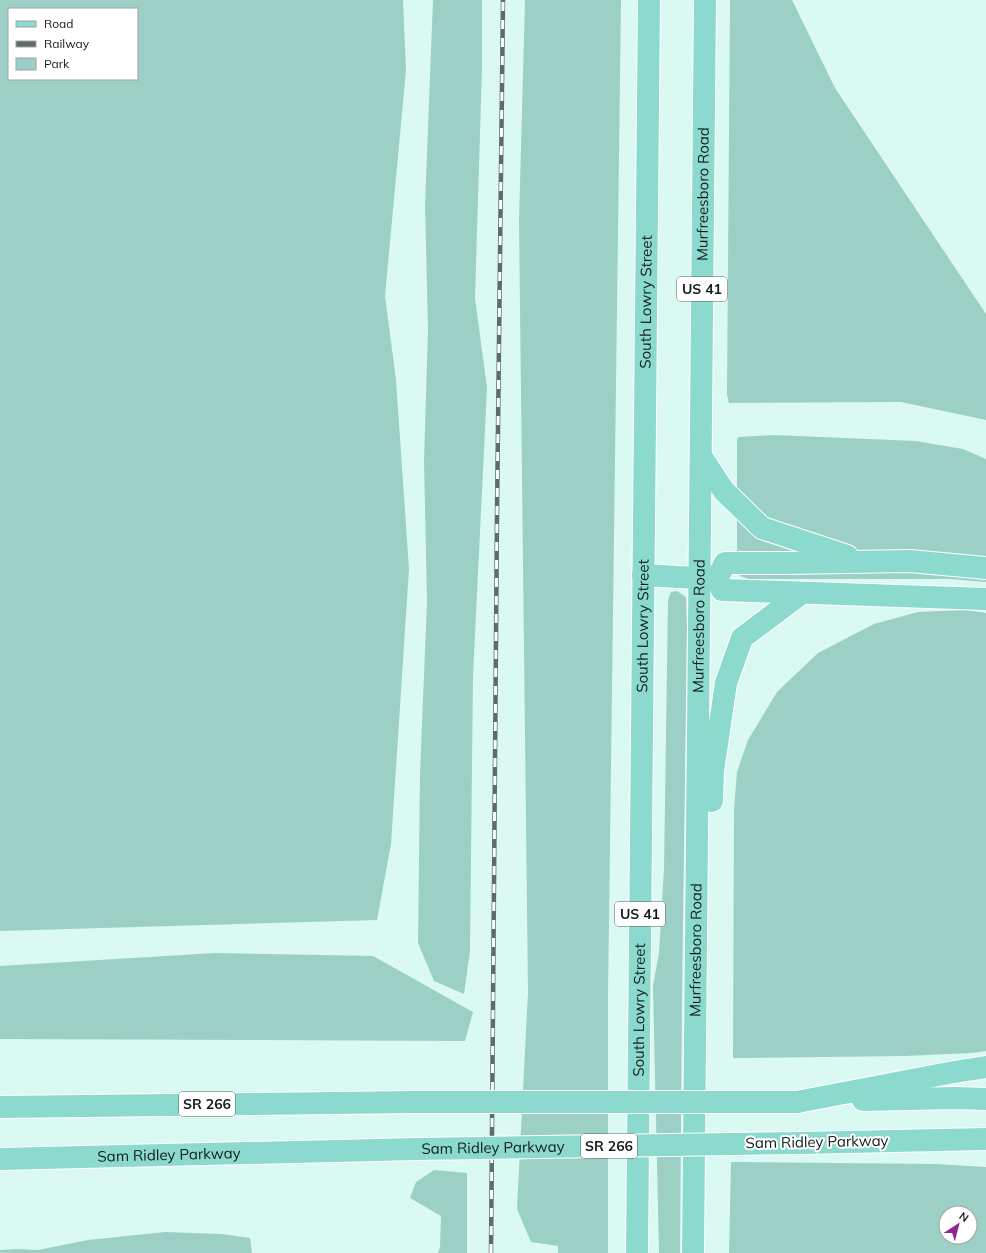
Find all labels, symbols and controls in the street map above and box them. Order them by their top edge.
legend [8,8,138,80]
text: Road [44,16,73,31]
text: Railway [44,36,90,51]
text: Park [44,56,70,71]
street label: Murfreesboro Road [693,127,713,261]
street label: South Lowry Street [635,235,656,369]
road number: US 41 [677,277,727,301]
street label: South Lowry Street [632,559,653,693]
street label: Murfreesboro Road [688,559,709,693]
street label: Murfreesboro Road [685,883,706,1017]
road number: US 41 [615,902,665,926]
street label: South Lowry Street [629,943,649,1077]
road number: SR 266 [179,1092,235,1116]
street label: Sam Ridley Parkway [745,1131,889,1152]
road number: SR 266 [581,1134,637,1158]
street label: Sam Ridley Parkway [421,1137,565,1158]
street label: Sam Ridley Parkway [97,1143,241,1166]
north arrow [938,1205,978,1245]
text: N [956,1209,971,1225]

